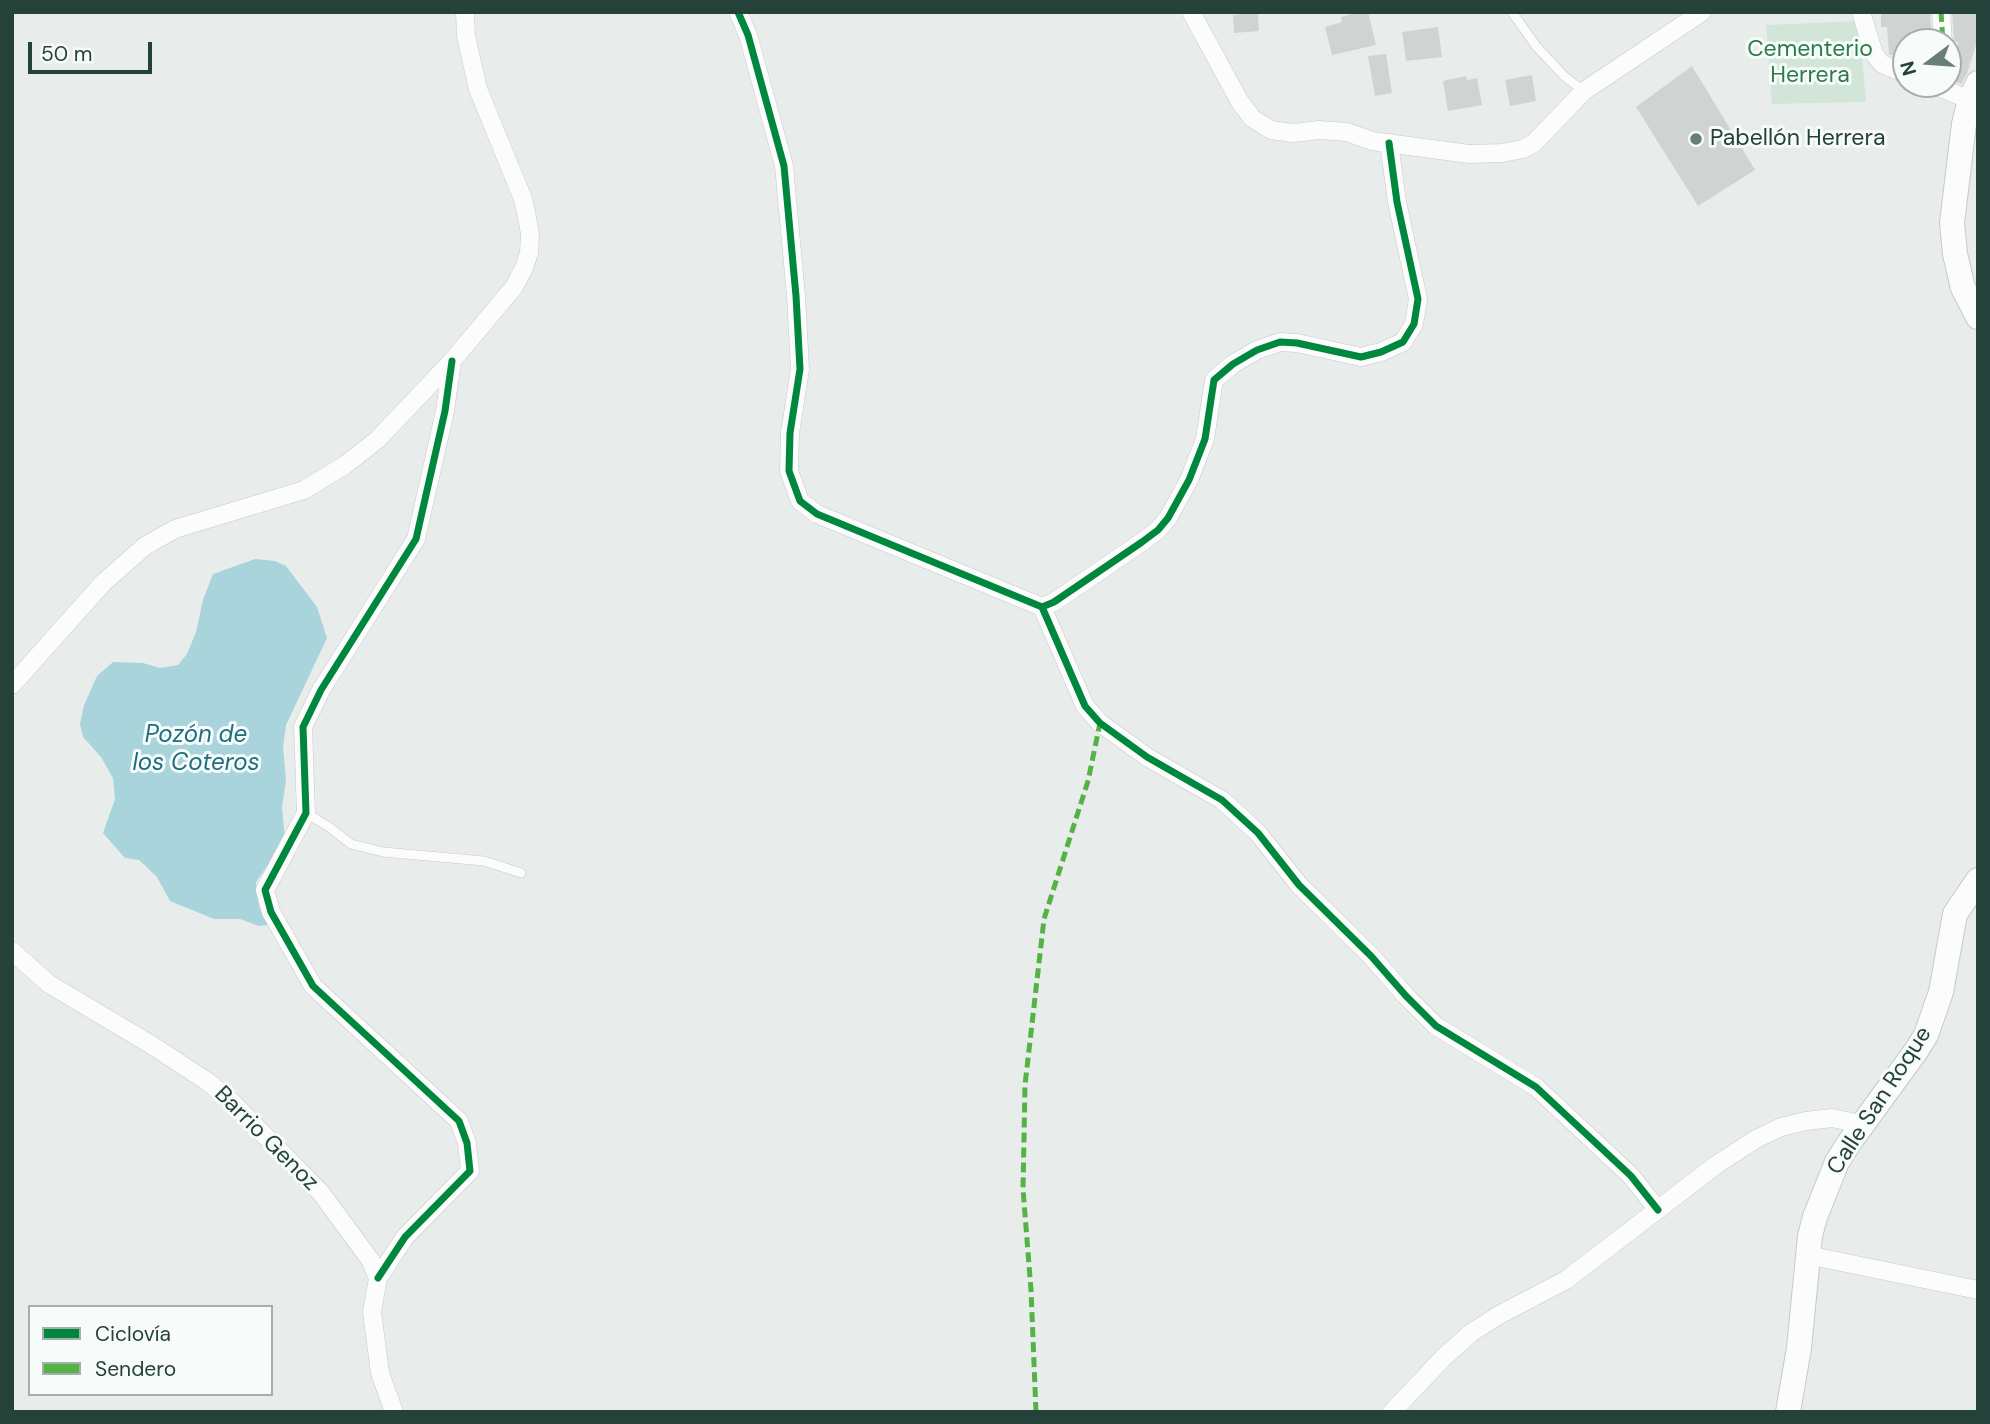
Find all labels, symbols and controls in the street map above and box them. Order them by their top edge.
scale bar [32,28,156,72]
north arrow [1892,28,1962,98]
park label: Cementerio Herrera [1747,36,1873,90]
text: 50 m [41,40,92,68]
text: N [1894,58,1922,78]
place label: Pabellón Herrera [1710,125,1885,153]
marker: Pabellón Herrera [1688,131,1704,147]
water label: Pozón de los Coteros [132,722,260,778]
street label: Calle San Roque [1822,1022,1938,1180]
street label: Barrio Genoz [208,1081,324,1197]
legend [28,1305,273,1396]
text: Ciclovía [95,1320,171,1348]
text: Sendero [95,1355,176,1383]

